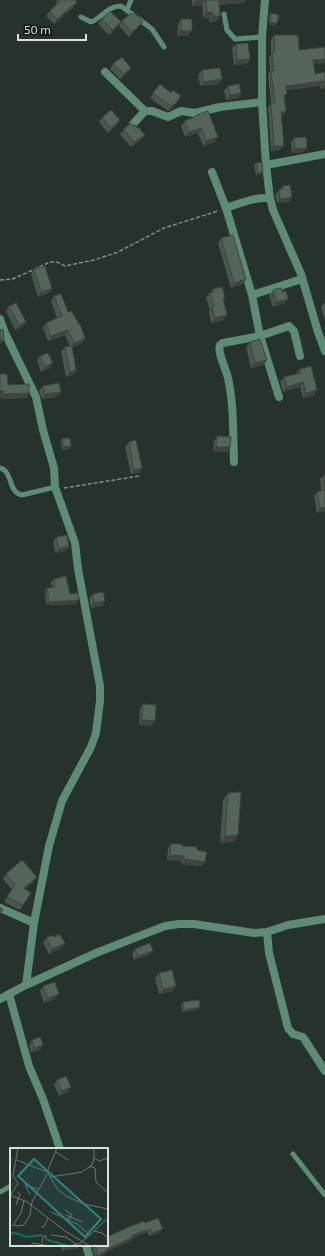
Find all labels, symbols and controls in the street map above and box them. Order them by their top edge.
scale bar [18,16,86,42]
text: 50 m [24,22,51,36]
inset map [10,1148,108,1246]

